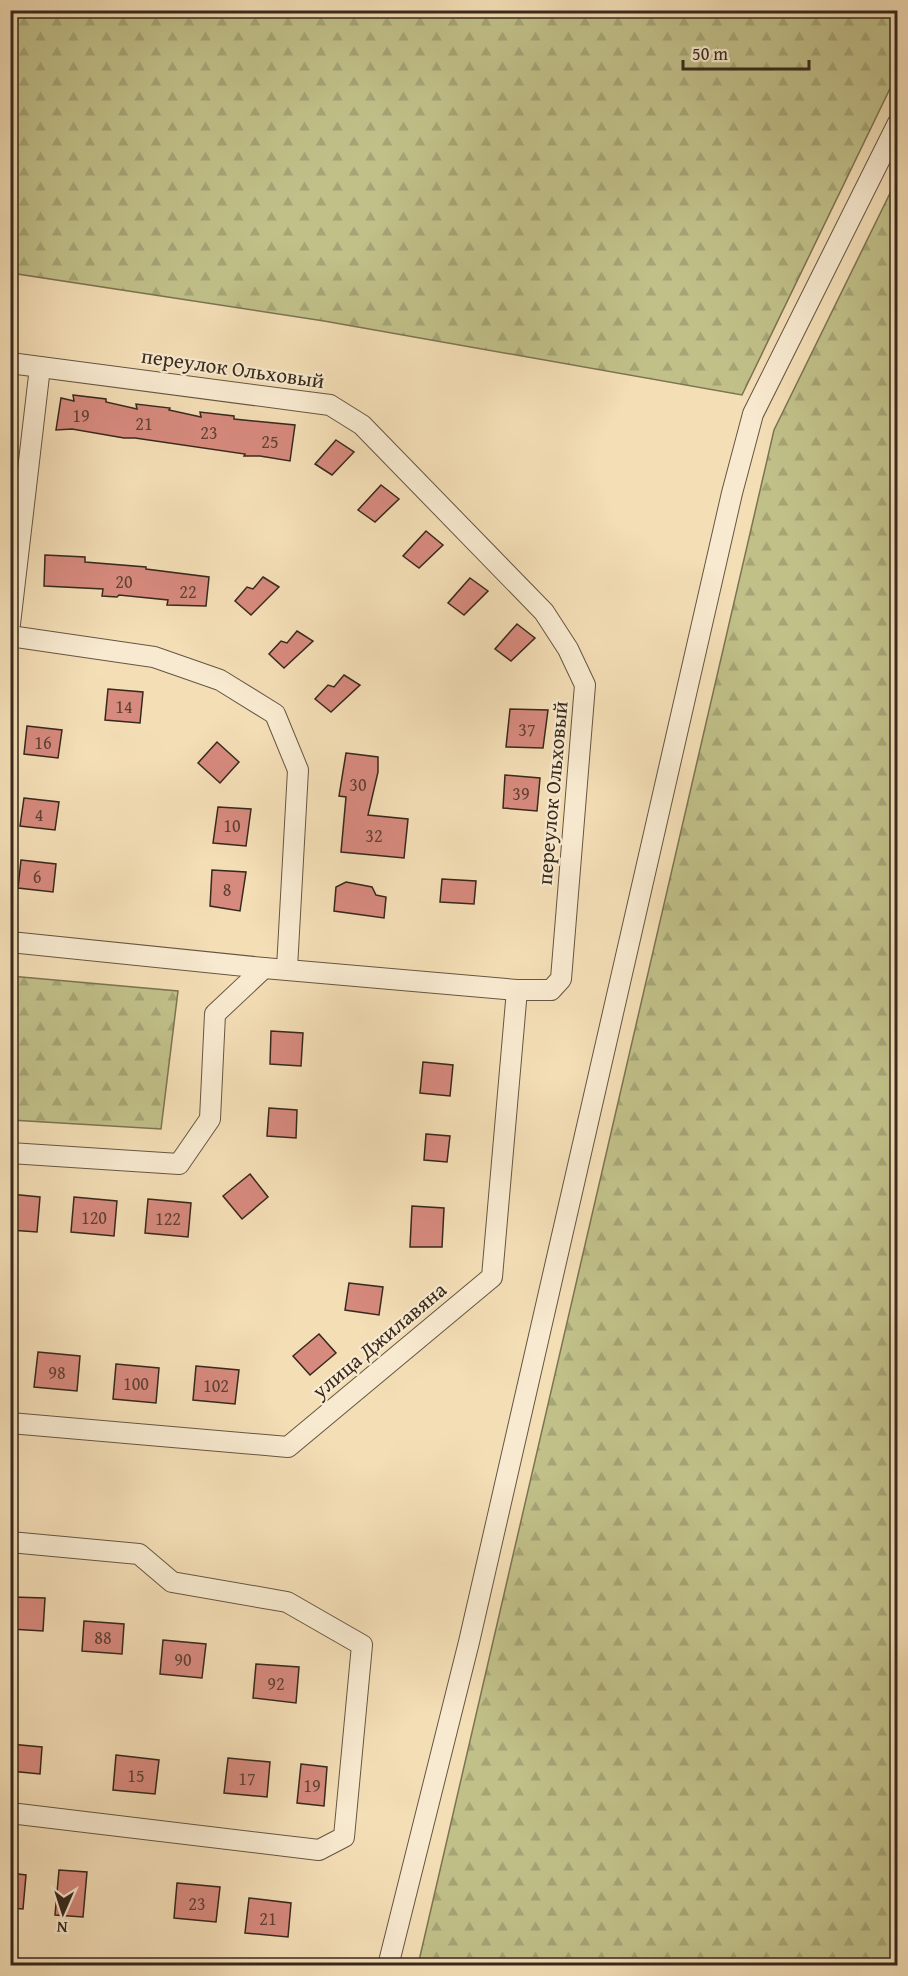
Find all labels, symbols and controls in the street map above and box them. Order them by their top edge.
scale bar [683,33,809,71]
text: 50 m [692,40,728,67]
street label: переулок Ольховый [139,340,327,396]
house number: 19 [72,402,90,429]
house number: 21 [135,410,153,437]
house number: 23 [200,419,218,446]
house number: 25 [261,428,279,455]
house number: 20 [115,568,133,595]
house number: 22 [179,578,197,605]
house number: 14 [115,693,133,720]
street label: переулок Ольховый [529,700,575,886]
house number: 37 [518,716,536,743]
house number: 16 [34,729,52,756]
house number: 30 [349,771,367,798]
house number: 39 [512,780,530,807]
house number: 4 [35,801,43,828]
house number: 10 [223,812,241,839]
house number: 32 [365,822,383,849]
house number: 6 [33,863,41,890]
house number: 8 [223,876,231,903]
house number: 120 [81,1204,107,1231]
house number: 122 [155,1205,181,1232]
street label: улица Джилавяна [304,1274,453,1406]
house number: 98 [48,1359,66,1386]
house number: 100 [123,1370,149,1397]
house number: 102 [203,1372,229,1399]
house number: 88 [94,1624,112,1651]
house number: 90 [174,1646,192,1673]
house number: 92 [267,1670,285,1697]
house number: 15 [127,1762,145,1789]
house number: 17 [238,1765,256,1792]
house number: 19 [303,1772,321,1799]
north arrow [33,1883,93,1943]
house number: 23 [188,1890,206,1917]
house number: 21 [259,1905,277,1932]
text: N [56,1916,68,1940]

